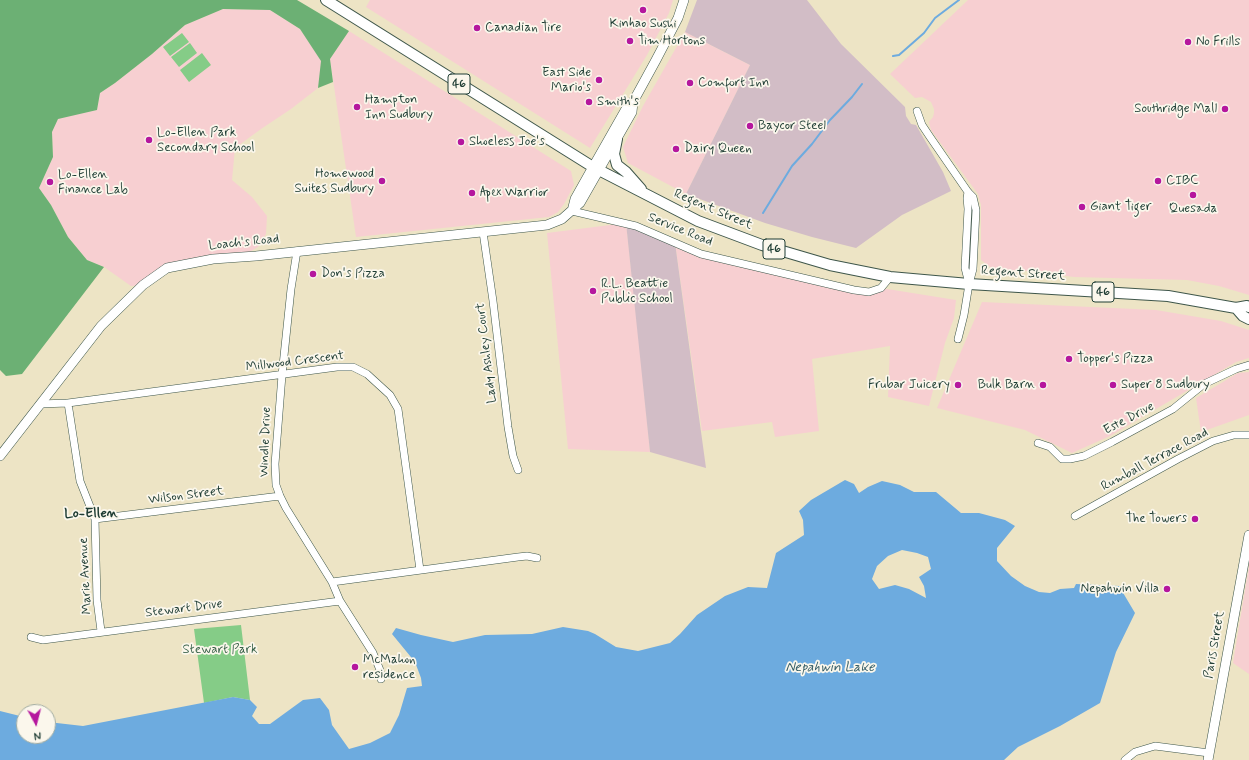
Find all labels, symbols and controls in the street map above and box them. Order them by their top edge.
marker: Kinhao Sushi [638,5,648,15]
place label: Kinhao Sushi [609,16,677,32]
place label: Canadian Tire [485,20,561,36]
marker: Canadian Tire [472,23,482,33]
place label: Tim Hortons [638,33,705,49]
place label: No Frills [1196,34,1240,50]
marker: Tim Hortons [625,36,635,46]
marker: No Frills [1183,37,1193,47]
place label: East Side Mario's [542,65,591,96]
road number: 46 [448,74,470,94]
marker: East Side Mario's [594,75,604,85]
place label: Comfort Inn [698,75,769,91]
marker: Comfort Inn [685,78,695,88]
place label: Hampton Inn Sudbury [365,92,433,123]
place label: Smith's [597,94,639,110]
marker: Smith's [584,97,594,107]
place label: Southridge Mall [1134,101,1217,117]
marker: Hampton Inn Sudbury [352,102,362,112]
marker: Southridge Mall [1220,104,1230,114]
place label: Baycor Steel [758,118,826,134]
marker: Baycor Steel [745,121,755,131]
place label: Lo-Ellen Park Secondary School [157,125,254,156]
place label: Shoeless Joe's [469,134,545,150]
marker: Lo-Ellen Park Secondary School [144,135,154,145]
marker: Shoeless Joe's [456,137,466,147]
place label: Dairy Queen [684,141,752,157]
marker: Dairy Queen [671,144,681,154]
place label: Homewood Suites Sudbury [295,166,374,197]
place label: Lo-Ellen Finance Lab [58,167,128,198]
place label: CIBC [1166,173,1198,189]
marker: Homewood Suites Sudbury [377,176,387,186]
marker: CIBC [1153,176,1163,186]
marker: Lo-Ellen Finance Lab [45,177,55,187]
place label: Apex Warrior [480,185,548,201]
street label: Regent Street [671,186,755,234]
marker: Apex Warrior [467,188,477,198]
marker: Quesada [1188,190,1198,200]
place label: Giant Tiger [1090,199,1152,215]
place label: Quesada [1169,201,1217,217]
marker: Giant Tiger [1077,202,1087,212]
street label: Service Road [645,210,715,250]
street label: Loach's Road [208,232,280,254]
road number: 46 [763,239,785,259]
street label: Regent Street [981,263,1065,285]
place label: Don's Pizza [321,266,385,282]
marker: Don's Pizza [308,269,318,279]
place label: R.L. Beattie Public School [601,276,673,307]
road number: 46 [1092,282,1114,302]
marker: R.L. Beattie Public School [588,286,598,296]
street label: Lady Ashley Court [473,302,501,404]
street label: Millwood Crescent [245,348,345,376]
place label: Topper's Pizza [1077,351,1153,367]
marker: Topper's Pizza [1064,354,1074,364]
place label: Frubar Juicery [868,377,950,393]
place label: Bulk Barn [978,377,1035,393]
place label: Super 8 Sudbury [1121,377,1210,393]
marker: Frubar Juicery [953,380,963,390]
marker: Bulk Barn [1038,380,1048,390]
marker: Super 8 Sudbury [1108,380,1118,390]
street label: Este Drive [1101,399,1157,439]
street label: Windle Drive [257,407,275,477]
street label: Rumball Terrace Road [1099,425,1211,495]
street label: Wilson Street [148,484,224,508]
district label: Lo-Ellen [64,506,118,522]
place label: The Towers [1126,511,1187,527]
marker: The Towers [1190,514,1200,524]
street label: Marie Avenue [76,537,96,615]
place label: Nepahwin Villa [1081,581,1159,597]
marker: Nepahwin Villa [1162,584,1172,594]
street label: Stewart Drive [145,597,223,621]
street label: Paris Street [1201,610,1229,680]
park label: Stewart Park [183,642,257,658]
place label: McMahon residence [363,652,416,683]
water label: Nepahwin Lake [785,660,875,676]
marker: McMahon residence [350,662,360,672]
north arrow [16,704,56,744]
text: N [33,728,42,742]

